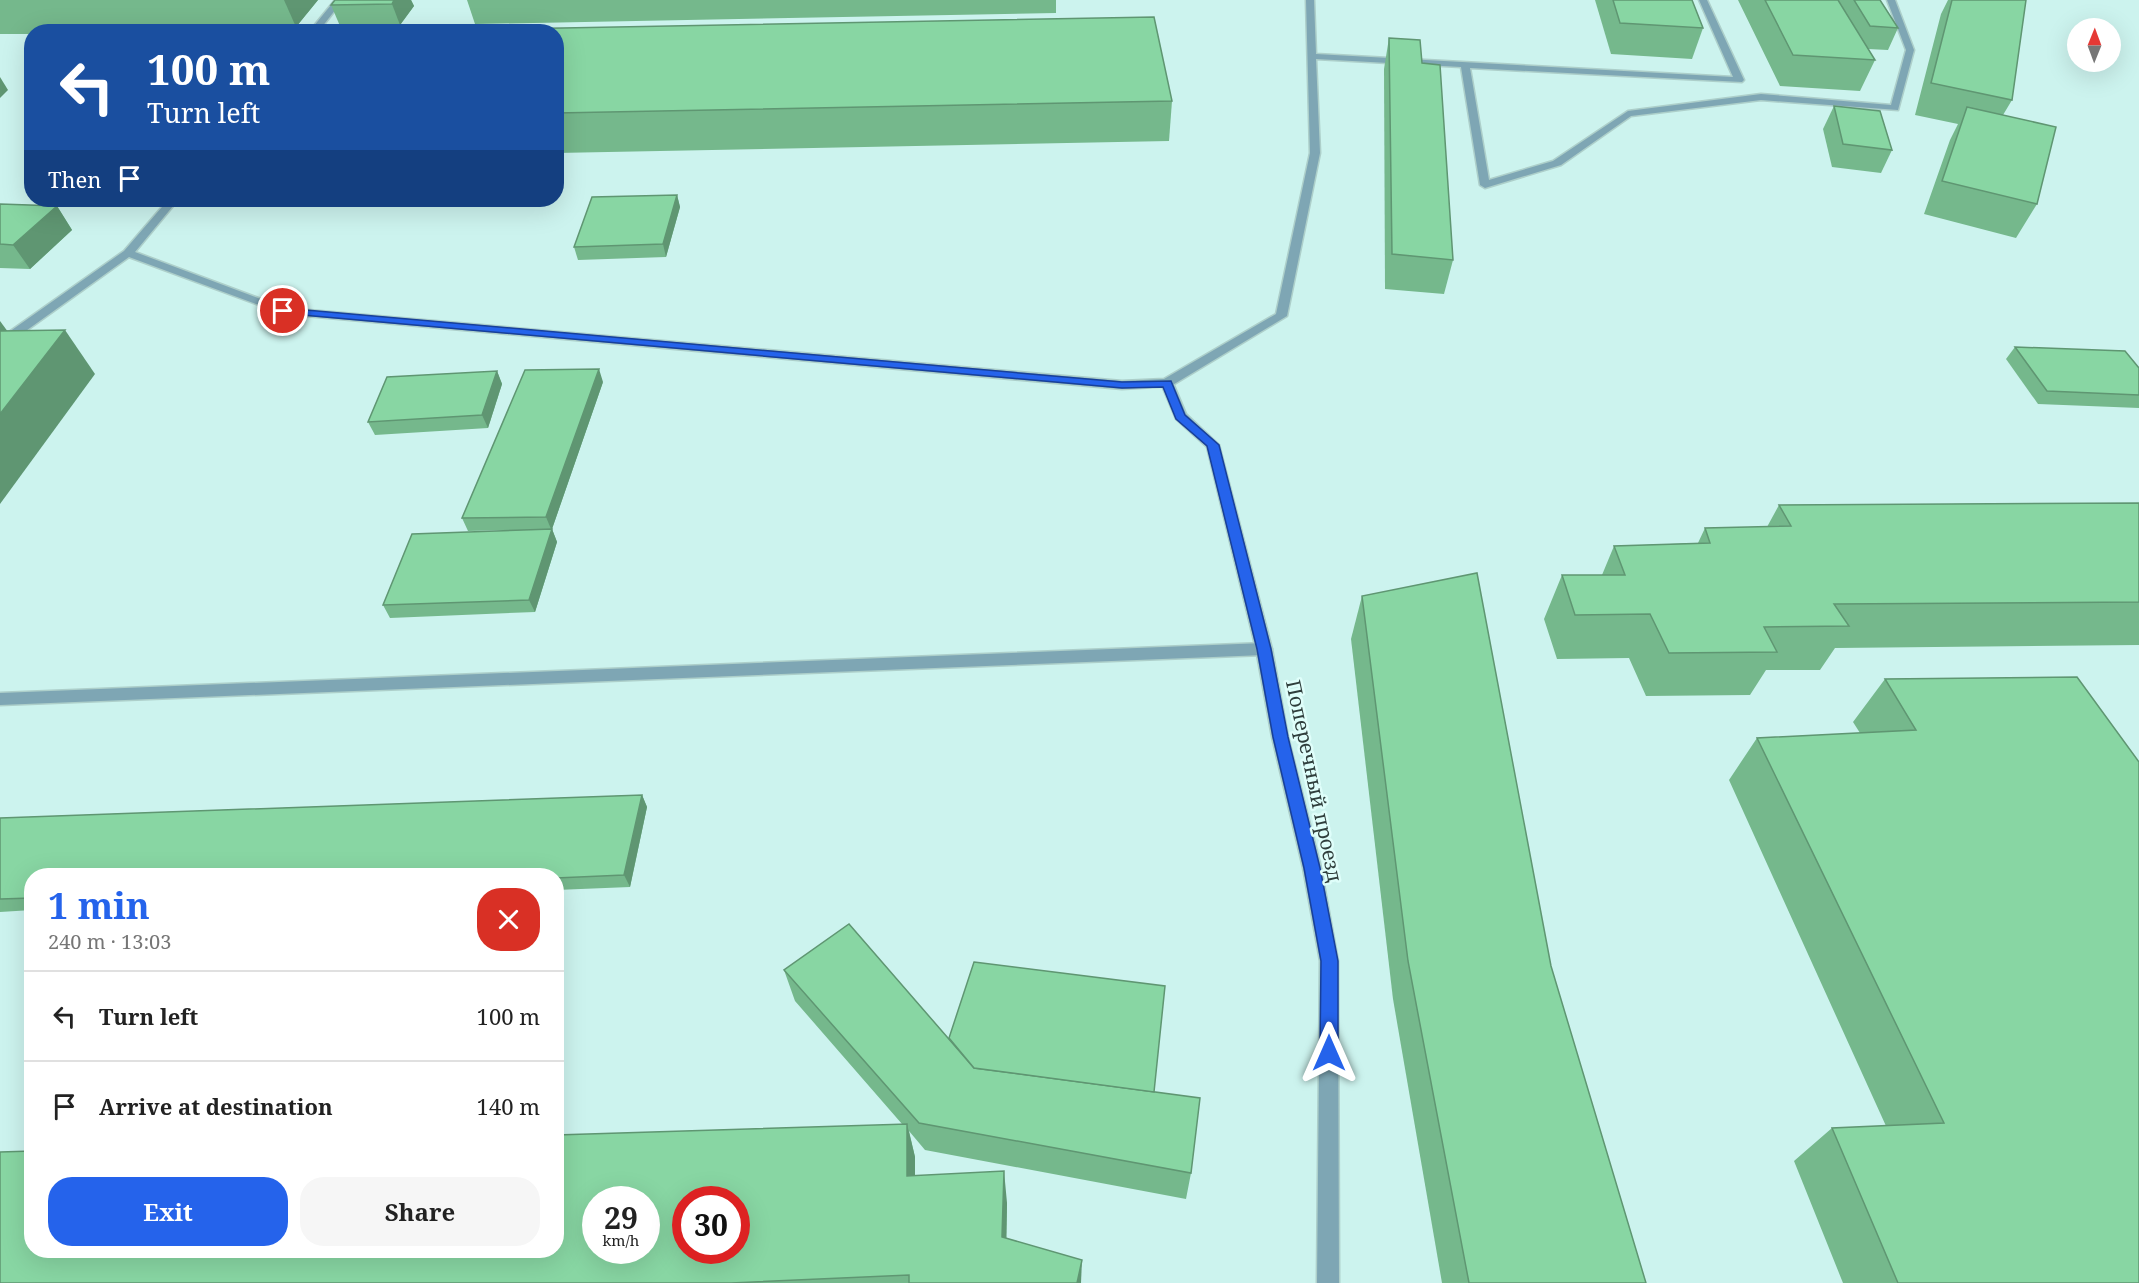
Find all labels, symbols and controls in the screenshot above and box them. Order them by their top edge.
north arrow [2067,18,2121,72]
map controls [2067,18,2121,72]
text: 100 m [147,40,271,97]
icon: left [48,48,126,126]
text: Turn left [147,94,260,131]
icon: arrive [113,162,146,195]
text: Then [48,164,101,194]
pin [257,285,308,336]
icon: arrive [266,294,299,327]
street label: Поперечный проезд [1280,677,1349,884]
text: 1 min [48,881,150,930]
button: close [477,888,540,951]
text: 240 m · 13:03 [48,928,171,955]
icon: left [48,1000,81,1033]
text: Turn left [99,1001,198,1031]
text: 100 m [477,1001,540,1031]
position arrow [1297,1021,1361,1085]
icon: arrive [48,1090,81,1123]
text: Arrive at destination [99,1091,333,1121]
text: 140 m [477,1091,540,1121]
button: Exit [48,1177,288,1246]
button: Share [300,1177,540,1246]
speed limit sign: 30 [672,1186,750,1264]
text: 29 [604,1197,638,1238]
text: km/h [603,1230,639,1250]

